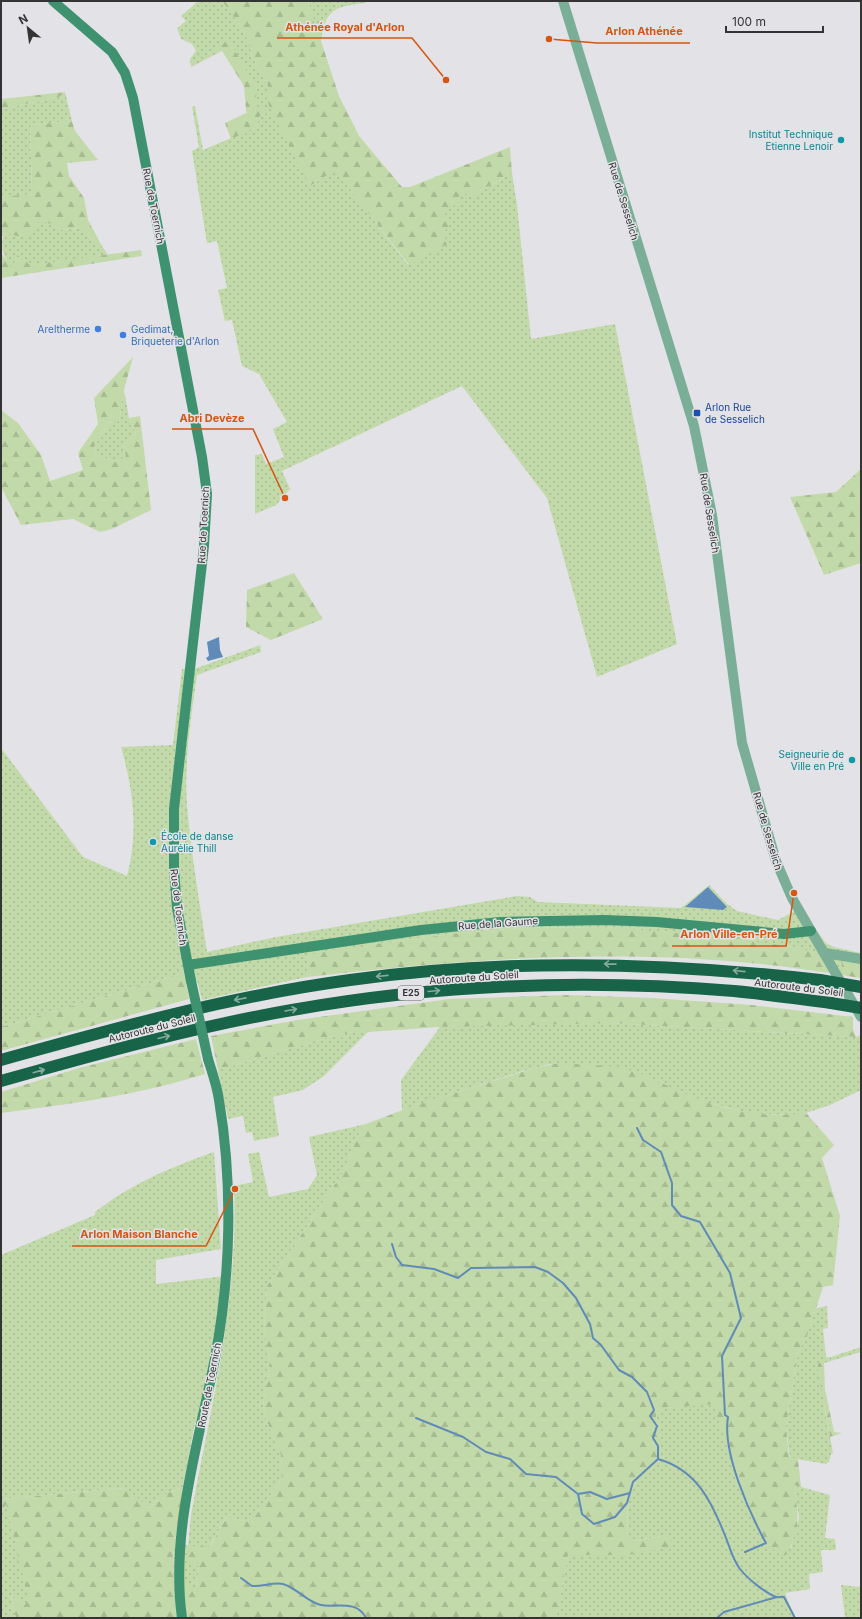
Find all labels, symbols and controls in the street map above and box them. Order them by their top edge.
north arrow [8,8,48,48]
scale bar [726,8,823,34]
text: N [16,11,30,27]
text: 100 m [732,14,766,29]
callout: Athénée Royal d'Arlon [277,15,412,38]
text: Athénée Royal d'Arlon [285,20,405,34]
callout: Arlon Athénée [597,20,690,43]
text: Arlon Athénée [605,24,683,38]
place label: Institut Technique Etienne Lenoir [749,128,833,152]
marker: Institut Technique Etienne Lenoir [836,135,846,145]
street label: Rue de Sesselich [606,161,642,242]
street label: Rue de Toernich [141,167,167,245]
place label: Areltherme [38,323,90,335]
place label: Gedimat, Briqueterie d'Arlon [131,323,219,347]
marker: Areltherme [93,324,103,334]
marker: Gedimat, Briqueterie d'Arlon [118,330,128,340]
place label: Arlon Rue de Sesselich [705,401,765,425]
callout: Abri Devèze [172,406,253,429]
marker: Arlon Rue de Sesselich [692,408,702,418]
text: Abri Devèze [180,411,245,425]
street label: Rue de Sesselich [698,472,722,554]
street label: Rue de Toernich [195,486,211,564]
place label: Seigneurie de Ville en Pré [779,748,844,772]
marker: Seigneurie de Ville en Pré [847,755,857,765]
street label: Rue de Sesselich [751,790,785,872]
place label: École de danse Aurélie Thill [161,829,233,854]
marker: École de danse Aurélie Thill [148,837,158,847]
street label: Rue de Toernich [168,868,190,946]
street label: Rue de la Gaume [458,914,539,932]
callout: Arlon Ville-en-Pré [672,923,786,946]
text: Arlon Ville-en-Pré [680,927,778,941]
one-way arrow [604,961,617,968]
one-way arrow [733,967,746,975]
street label: Autoroute du Soleil [429,968,519,986]
one-way arrow [376,973,389,980]
street label: Autoroute du Soleil [754,976,844,998]
road number: E25 [398,986,424,1000]
one-way arrow [427,988,440,995]
one-way arrow [234,996,247,1004]
one-way arrow [284,1006,297,1014]
street label: Autoroute du Soleil [107,1011,197,1045]
one-way arrow [157,1033,170,1041]
one-way arrow [32,1067,45,1074]
callout: Arlon Maison Blanche [72,1223,206,1246]
text: Arlon Maison Blanche [80,1227,198,1241]
street label: Route de Toernich [195,1341,223,1428]

